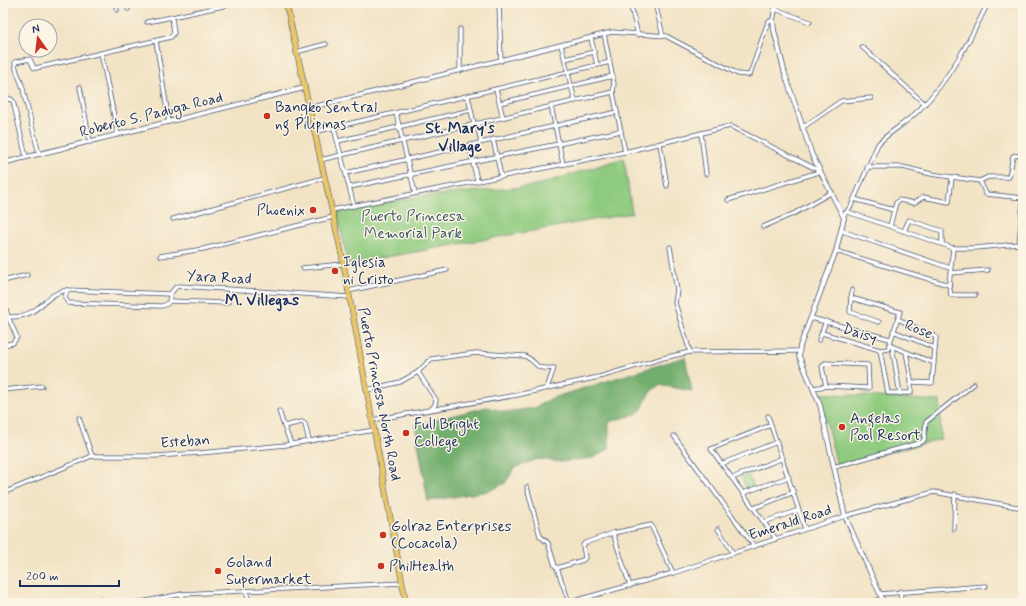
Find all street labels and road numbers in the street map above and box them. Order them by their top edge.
street label: Roberto S. Paduga Road [78,87,225,143]
street label: Yara Road [186,266,252,290]
street label: Puerto Princesa North Road [352,306,406,483]
street label: Rose [902,315,936,345]
street label: Daisy [840,319,880,349]
street label: Esteban [160,430,210,454]
street label: Emerald Road [746,500,834,546]

